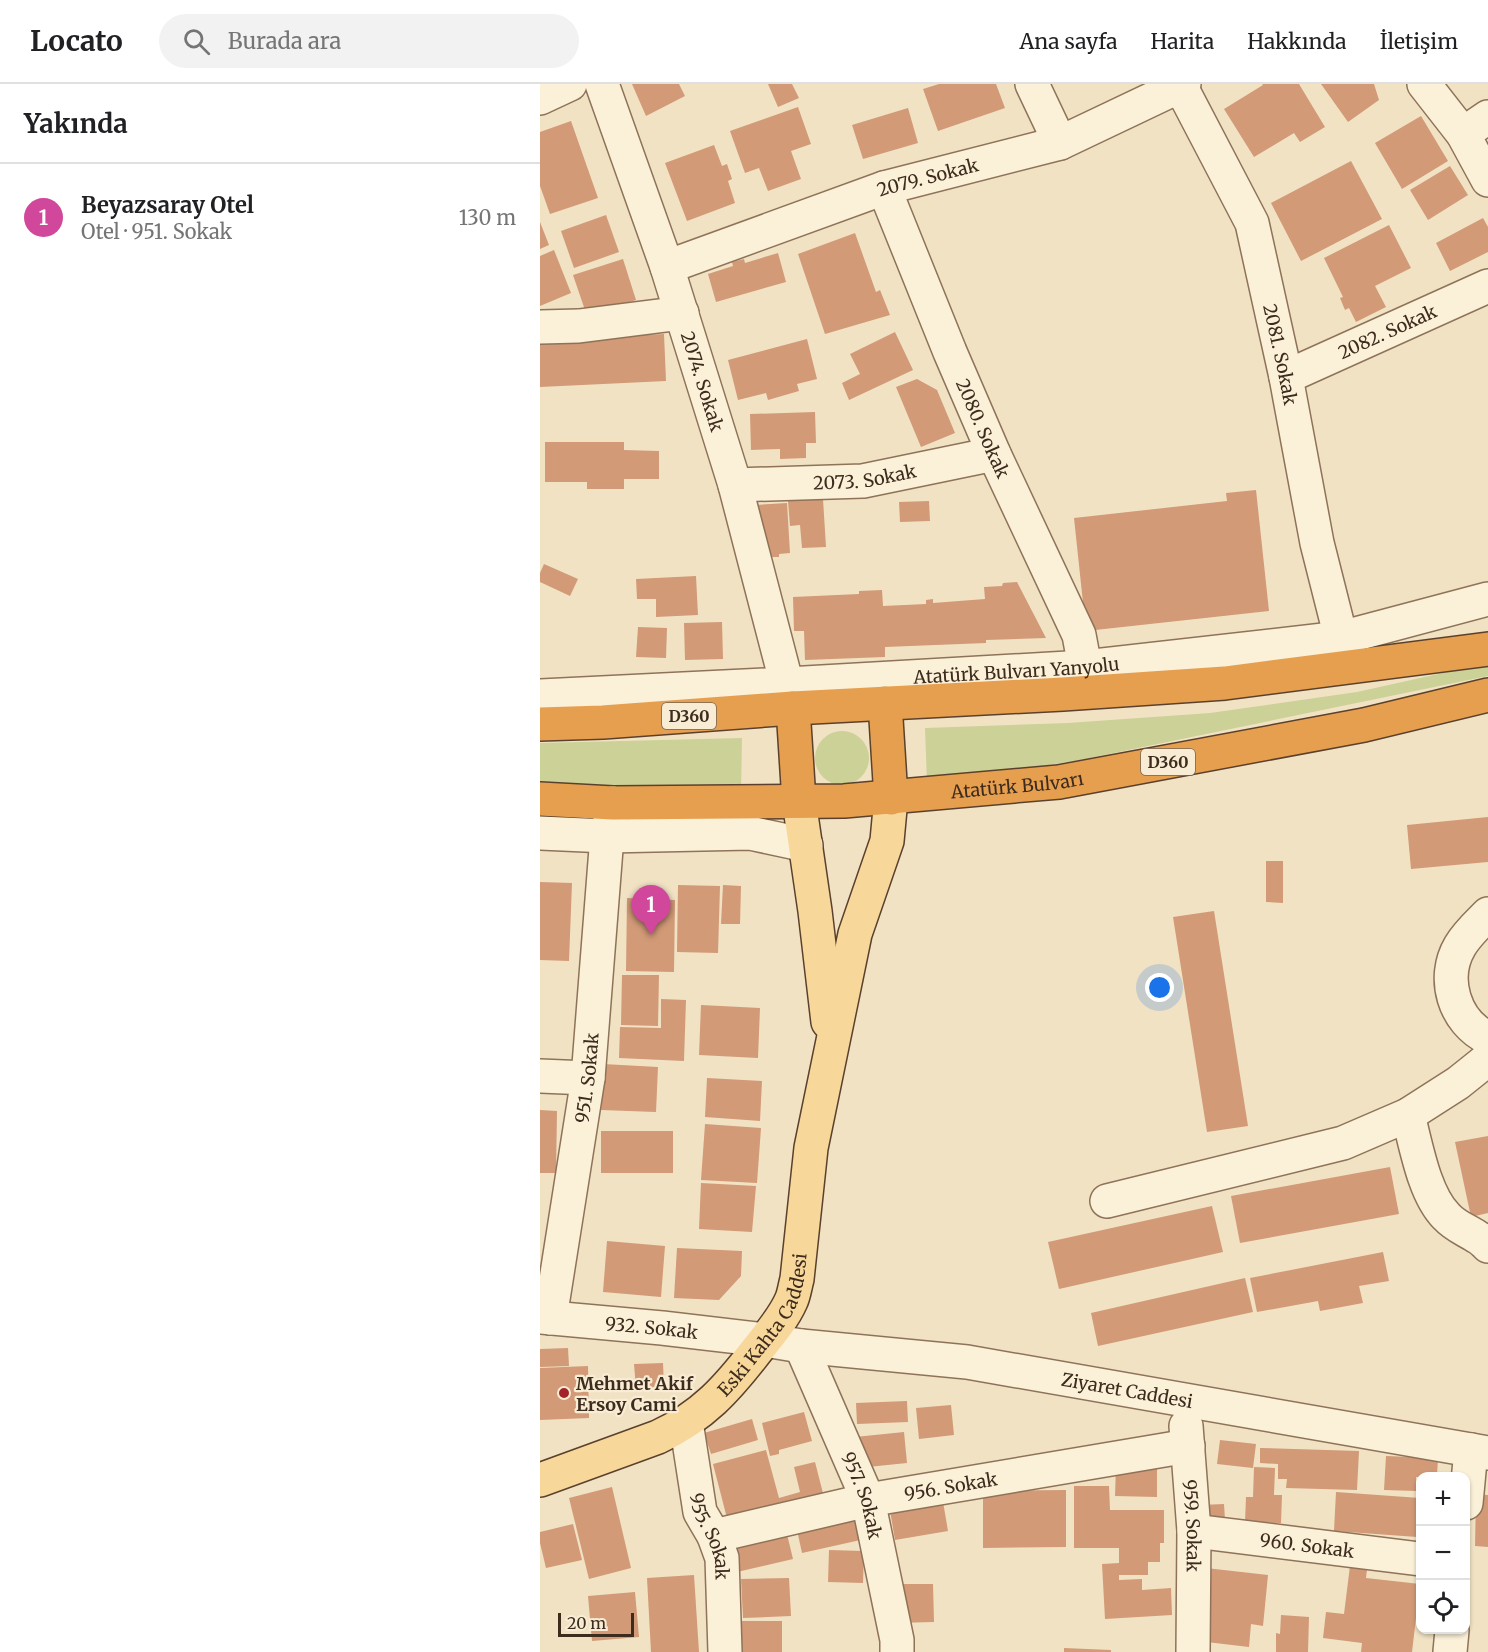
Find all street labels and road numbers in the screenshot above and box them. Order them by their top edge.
street label: 2079. Sokak [874,153,981,201]
street label: 2082. Sokak [1334,299,1441,364]
street label: 2081. Sokak [1259,302,1303,407]
street label: 2074. Sokak [676,329,729,435]
street label: 2080. Sokak [951,375,1015,482]
street label: 2073. Sokak [813,459,919,494]
street label: Atatürk Bulvarı Yanyolu [912,652,1120,688]
road number: D360 [662,703,716,729]
road number: D360 [1141,749,1195,775]
street label: Atatürk Bulvarı [949,766,1085,803]
street label: 951. Sokak [570,1031,603,1125]
street label: Eski Kahta Caddesi [712,1252,811,1401]
street label: 932. Sokak [604,1311,700,1344]
street label: Ziyaret Caddesi [1060,1367,1195,1413]
street label: 957. Sokak [837,1448,887,1542]
street label: 956. Sokak [902,1467,999,1505]
street label: 959. Sokak [1179,1479,1206,1573]
street label: 955. Sokak [686,1491,734,1581]
street label: 960. Sokak [1259,1528,1356,1562]

